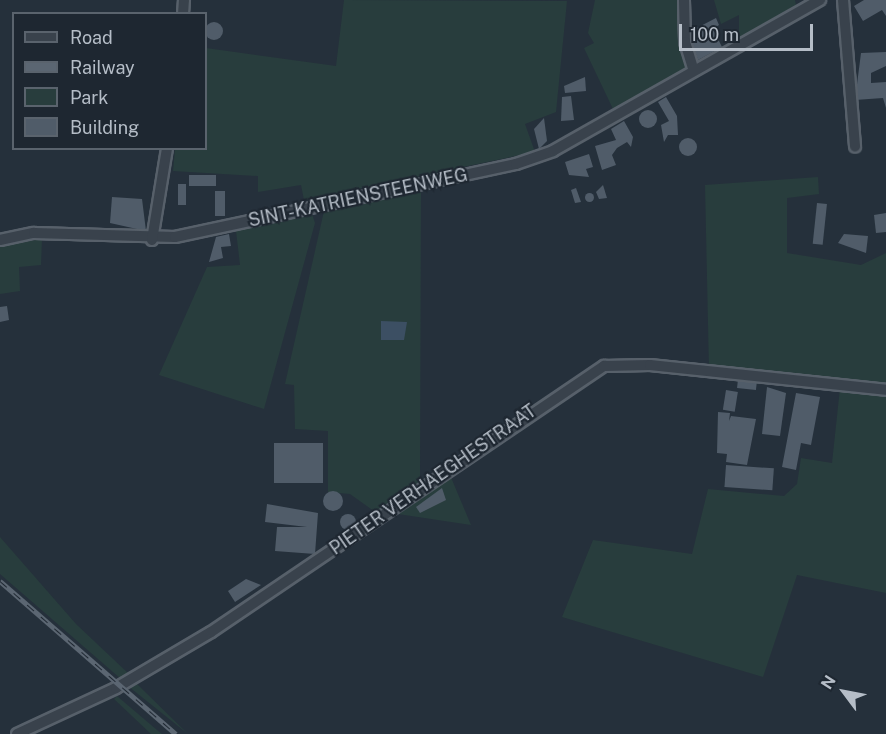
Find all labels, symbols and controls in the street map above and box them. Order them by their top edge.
legend [12,12,207,150]
scale bar [682,12,816,50]
text: 100 m [690,24,739,45]
text: Road [70,27,113,48]
text: Railway [70,57,135,78]
text: Park [70,87,108,108]
text: Building [70,117,139,138]
street label: SINT-KATRIENSTEENWEG [246,164,470,232]
street label: PIETER VERHAEGHESTRAAT [325,400,541,560]
north arrow [814,662,874,722]
text: N [817,672,840,693]

